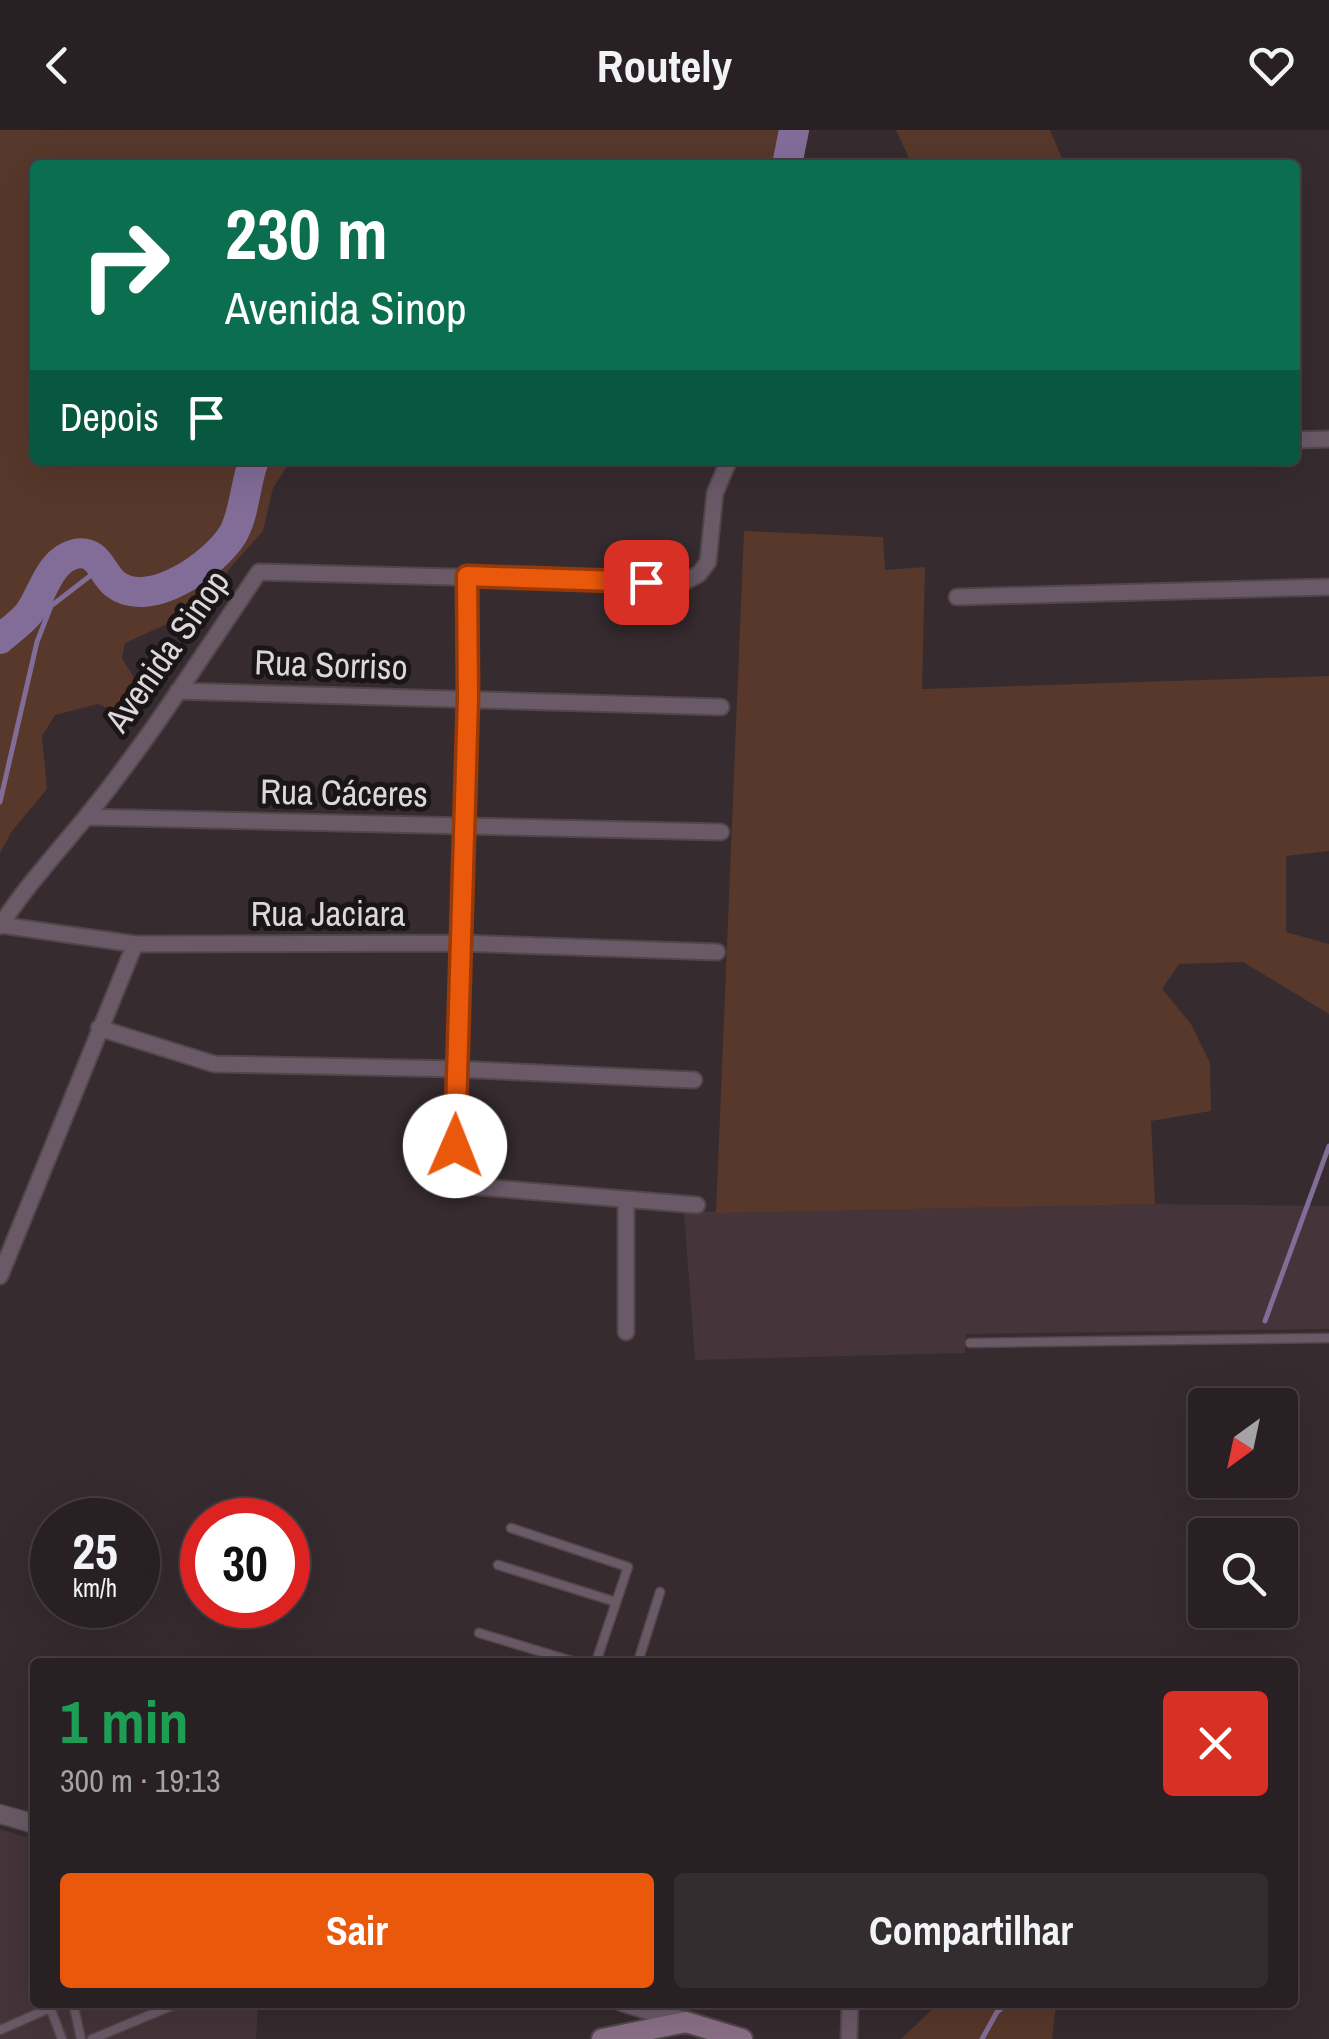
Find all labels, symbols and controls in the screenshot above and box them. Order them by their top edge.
text: Routely [597,35,732,96]
icon: back [30,38,85,93]
icon: heart [1244,38,1299,93]
text: 230 m [225,187,388,281]
icon: right [60,200,190,330]
text: Avenida Sinop [225,277,466,338]
icon: arrive [179,390,234,445]
text: Depois [60,392,159,443]
pin [604,540,689,625]
icon: arrive [619,555,674,610]
street label: Avenida Sinop [93,560,240,742]
street label: Rua Sorriso [254,638,408,691]
street label: Rua Cáceres [260,768,428,817]
street label: Rua Jaciara [251,890,405,937]
position arrow [403,1094,507,1198]
north arrow [1188,1388,1298,1498]
map controls [1188,1388,1298,1628]
speed limit sign: 30 [180,1498,310,1628]
text: 25 [72,1517,118,1585]
button: search [1188,1518,1298,1628]
text: km/h [73,1571,117,1605]
text: 1 min [60,1681,189,1762]
button: close [1163,1691,1268,1796]
text: 300 m · 19:13 [60,1759,220,1802]
button: Sair [60,1873,654,1988]
button: Compartilhar [674,1873,1268,1988]

